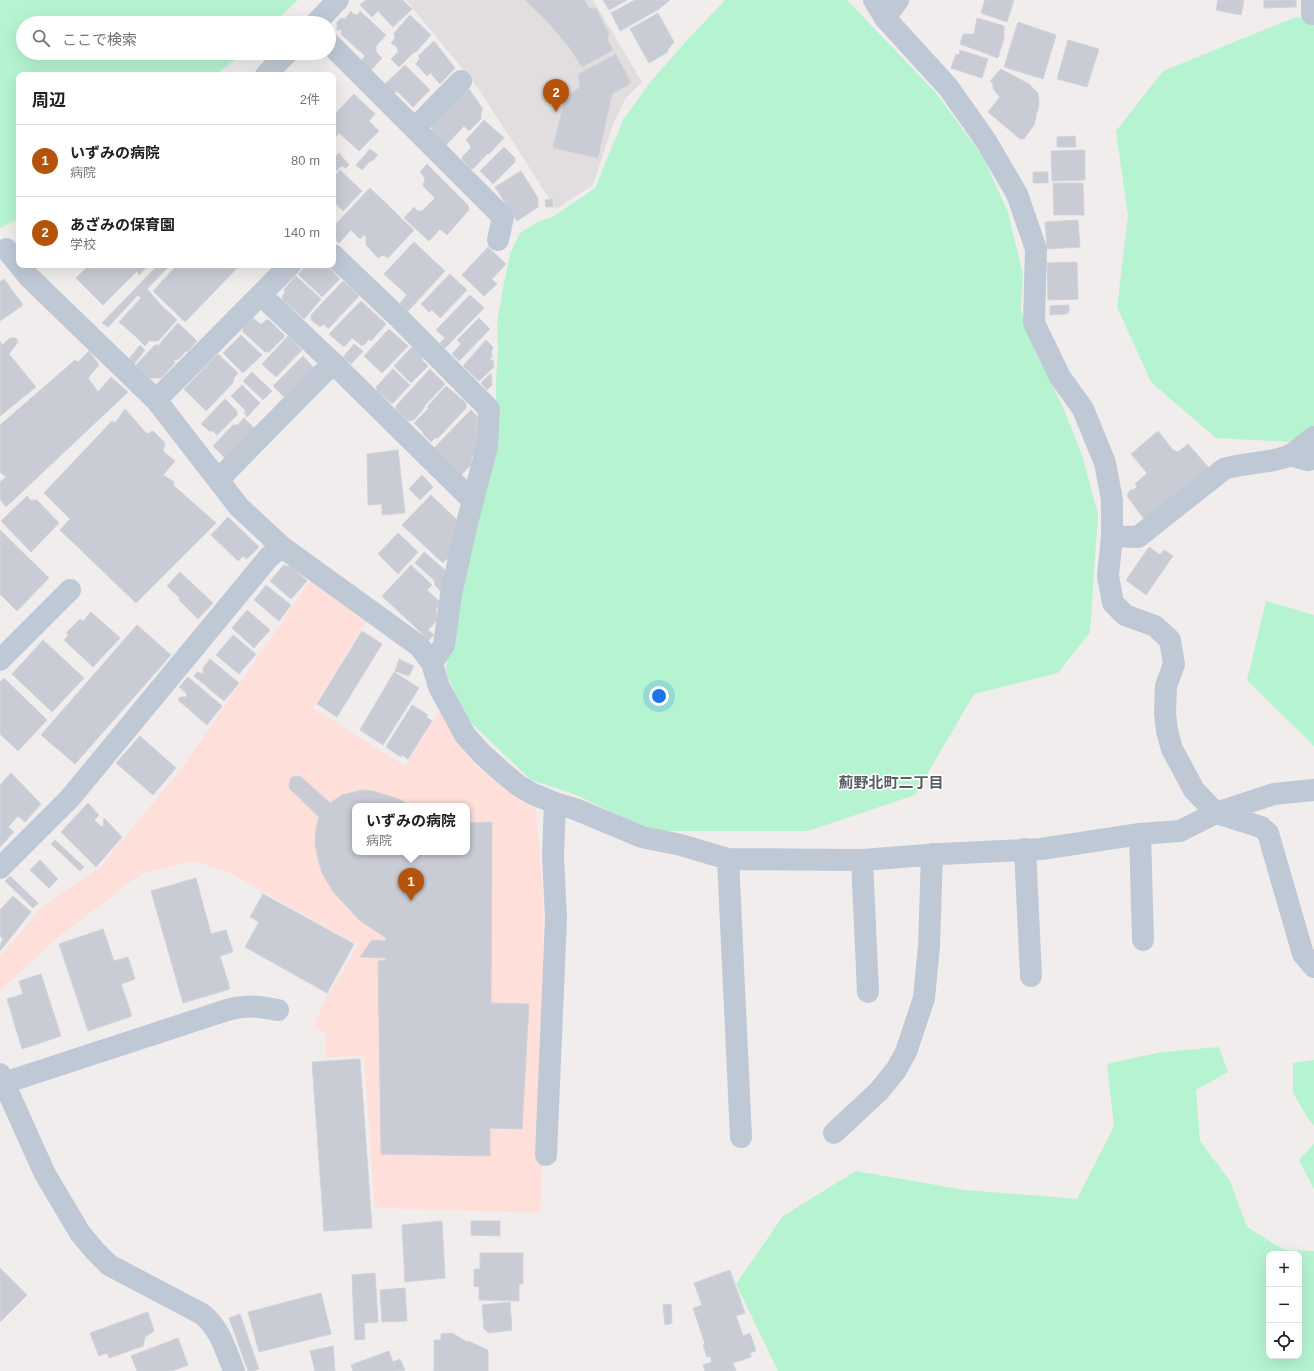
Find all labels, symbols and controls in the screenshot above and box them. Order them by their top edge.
search box [16,16,336,60]
icon: search [30,27,52,49]
text: ここで検索 [62,31,137,48]
pin: 2 [543,79,569,112]
text: 周辺 [32,91,66,110]
text: 2件 [300,92,320,107]
text: いずみの病院 [70,144,160,161]
text: 1 [41,153,49,168]
text: 80 m [291,153,320,168]
text: 病院 [70,165,96,180]
text: あざみの保育園 [70,216,175,233]
text: 2 [41,225,49,240]
text: 140 m [284,225,320,240]
text: 学校 [70,237,96,252]
your location [649,686,669,706]
district label: 薊野北町二丁目 [838,774,944,791]
popup [352,803,470,855]
text: いずみの病院 [366,812,456,829]
text: 病院 [366,833,392,848]
pin: 1 [398,868,424,901]
map controls [1266,1251,1302,1359]
button: + [1266,1251,1302,1287]
button: − [1266,1287,1302,1323]
button: locate [1266,1323,1302,1359]

